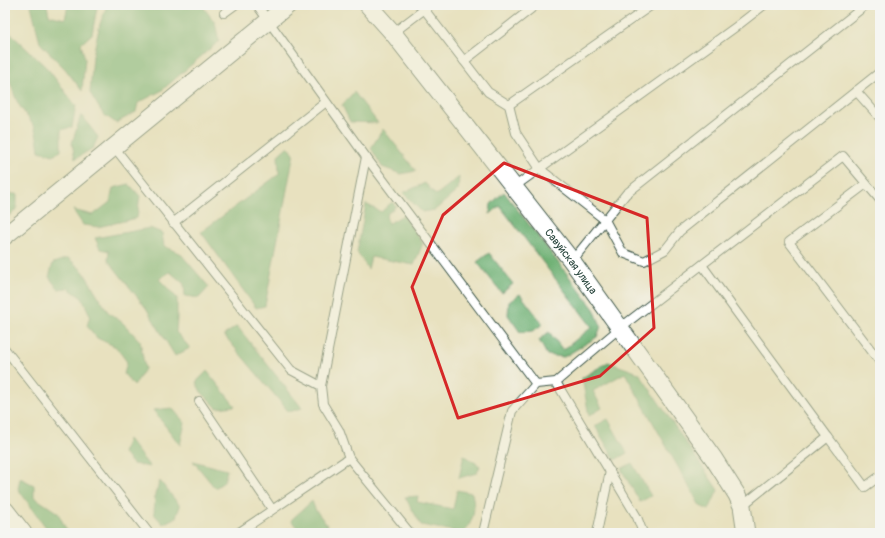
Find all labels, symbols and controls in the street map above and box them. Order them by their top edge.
street label: Савуйская улица [542,226,600,296]

